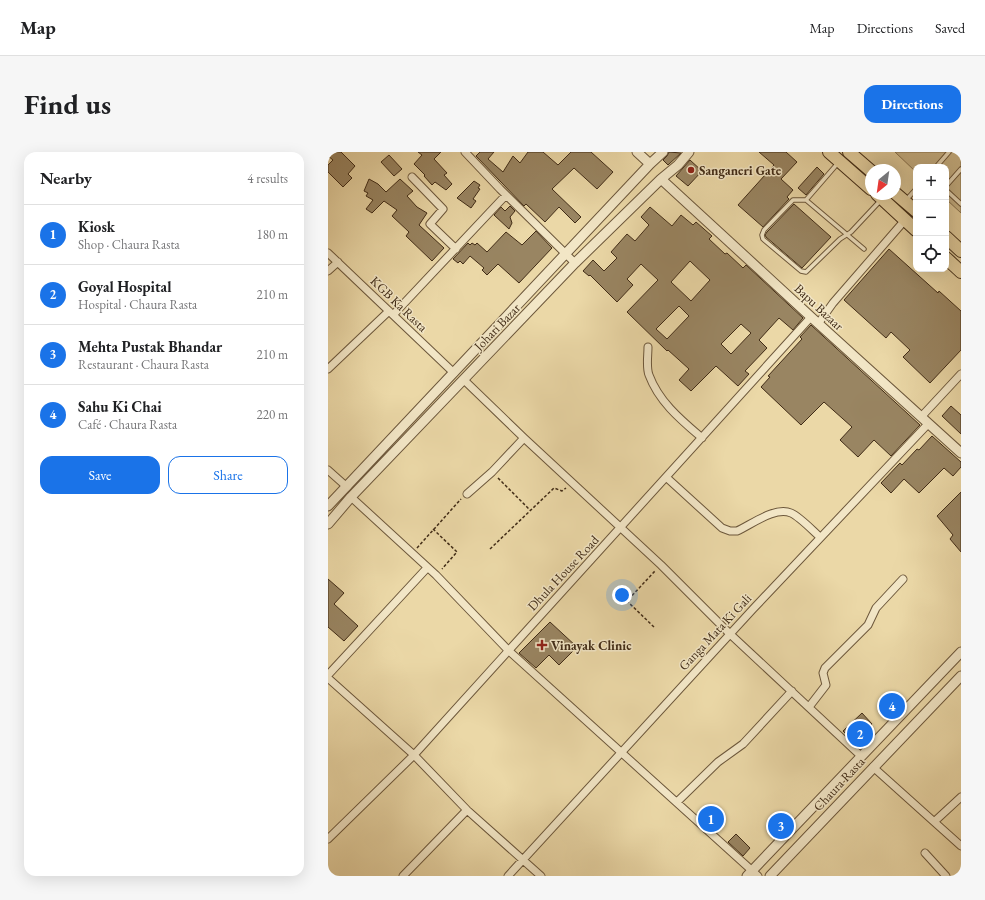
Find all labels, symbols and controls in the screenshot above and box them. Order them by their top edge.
text: Map [20,15,56,40]
text: Map [809,19,835,37]
text: Directions [857,19,913,37]
text: Saved [935,19,965,37]
button: Directions [864,85,961,123]
text: Find us [24,86,111,122]
place label: Sanganeri Gate [699,162,782,179]
north arrow [865,164,901,200]
map controls [913,164,949,272]
button: + [913,164,949,200]
marker: Sanganeri Gate [686,165,696,175]
text: Nearby [40,167,92,189]
text: 4 results [247,170,288,187]
button: − [913,200,949,236]
text: Kiosk [78,217,115,236]
text: 1 [50,226,56,243]
text: 180 m [257,226,288,243]
text: Shop · Chaura Rasta [78,236,180,253]
button: locate [913,236,949,272]
street label: KGB Ka Rasta [367,272,432,336]
text: Goyal Hospital [78,277,171,296]
street label: Bapu Bazaar [791,280,848,335]
text: 2 [50,286,56,303]
text: 210 m [257,286,288,303]
text: Hospital · Chaura Rasta [78,296,197,313]
street label: Johari Bazar [469,299,524,355]
text: Mehta Pustak Bhandar [78,337,222,356]
text: 3 [50,346,56,363]
text: 210 m [257,346,288,363]
text: Restaurant · Chaura Rasta [78,356,209,373]
text: Sahu Ki Chai [78,397,162,416]
text: 4 [50,406,56,423]
text: 220 m [257,406,288,423]
text: Café · Chaura Rasta [78,416,177,433]
button: Save [40,456,160,494]
button: Share [168,456,288,494]
street label: Dhula House Road [524,531,603,614]
your location [612,585,632,605]
street label: Ganga Mata Ki Gali [675,590,755,674]
place label: Vinayak Clinic [551,637,632,654]
marker: Vinayak Clinic [536,639,548,651]
pin: 4 [879,691,905,721]
pin: 2 [847,719,873,749]
street label: Chaura Rasta [810,753,869,815]
pin: 1 [698,804,724,834]
pin: 3 [768,811,794,841]

